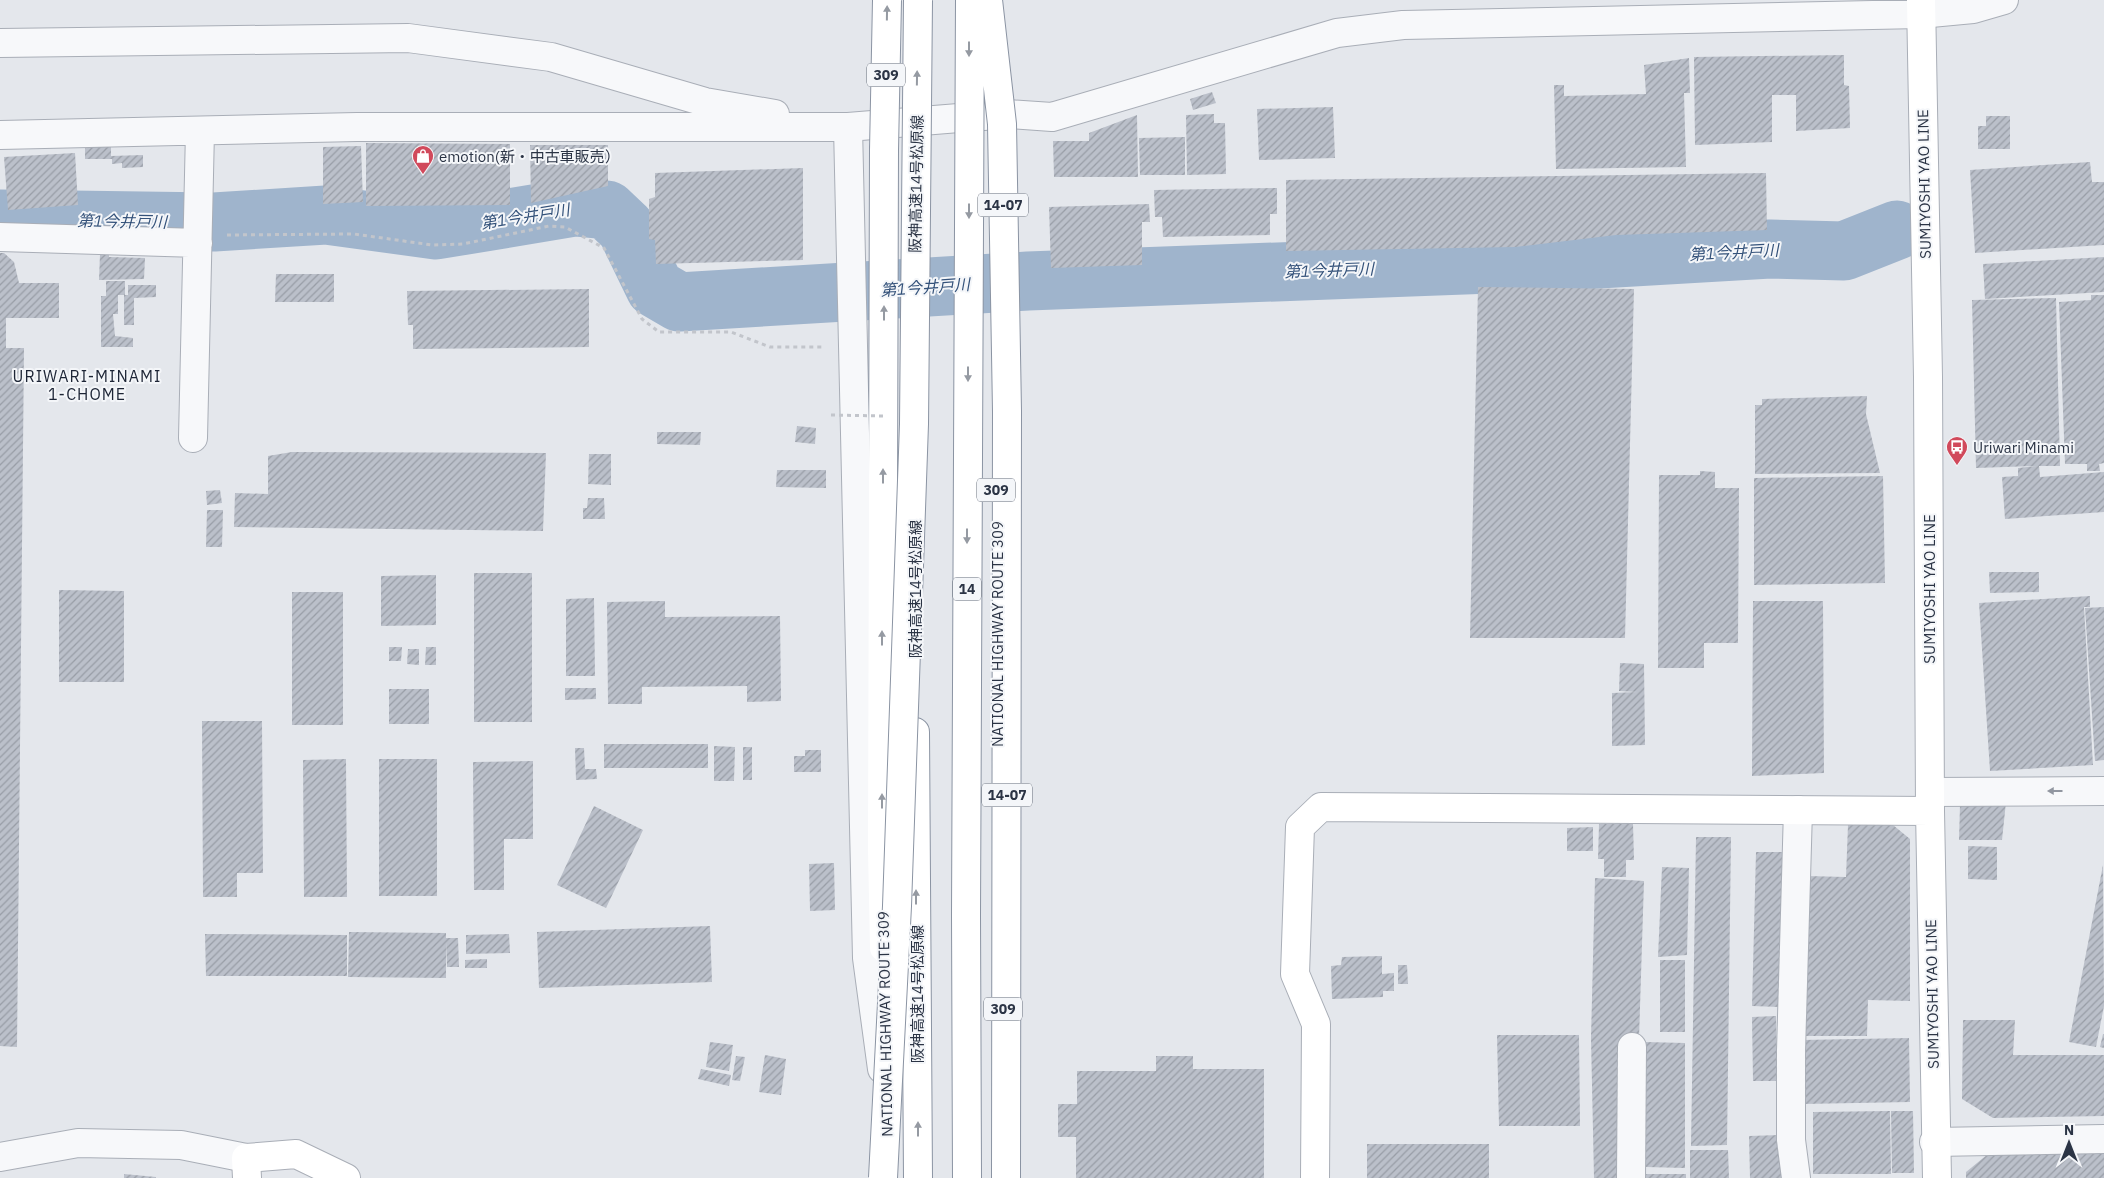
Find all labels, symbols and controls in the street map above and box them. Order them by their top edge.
one-way arrow [883,5,891,21]
one-way arrow [965,41,973,57]
road number: 309 [867,64,905,86]
one-way arrow [913,70,921,86]
street label: SUMIYOSHI YAO LINE [1913,109,1935,259]
street label: 阪神高速14号松原線 [905,115,927,253]
shop icon: emotion(新・中古車販売） [411,144,435,175]
place label: emotion(新・中古車販売） [439,147,620,166]
road number: 14-07 [978,194,1028,216]
water label: 第1今井戸川 [479,199,573,233]
one-way arrow [965,203,973,219]
water label: 第1今井戸川 [77,210,169,232]
water label: 第1今井戸川 [1689,240,1781,264]
water label: 第1今井戸川 [1284,258,1376,282]
water label: 第1今井戸川 [880,274,972,300]
one-way arrow [880,305,888,321]
district label: URIWARI-MINAMI 1-CHOME [13,366,161,404]
one-way arrow [964,366,972,382]
bus stop icon: Uriwari Minami [1945,435,1969,466]
place label: Uriwari Minami [1973,438,2074,457]
one-way arrow [879,467,887,483]
road number: 309 [977,478,1015,502]
street label: SUMIYOSHI YAO LINE [1920,514,1939,664]
street label: 阪神高速14号松原線 [906,520,925,658]
street label: NATIONAL HIGHWAY ROUTE 309 [988,521,1007,747]
one-way arrow [963,528,971,544]
road number: 14 [953,578,981,600]
one-way arrow [878,630,886,646]
road number: 14-07 [982,784,1032,806]
one-way arrow [2047,787,2063,795]
one-way arrow [878,792,886,808]
one-way arrow [912,889,920,905]
street label: NATIONAL HIGHWAY ROUTE 309 [874,911,896,1137]
street label: SUMIYOSHI YAO LINE [1921,919,1943,1069]
street label: 阪神高速14号松原線 [908,925,927,1063]
road number: 309 [984,998,1022,1021]
north arrow [2044,1118,2094,1168]
one-way arrow [914,1121,922,1137]
text: N [2064,1121,2074,1139]

